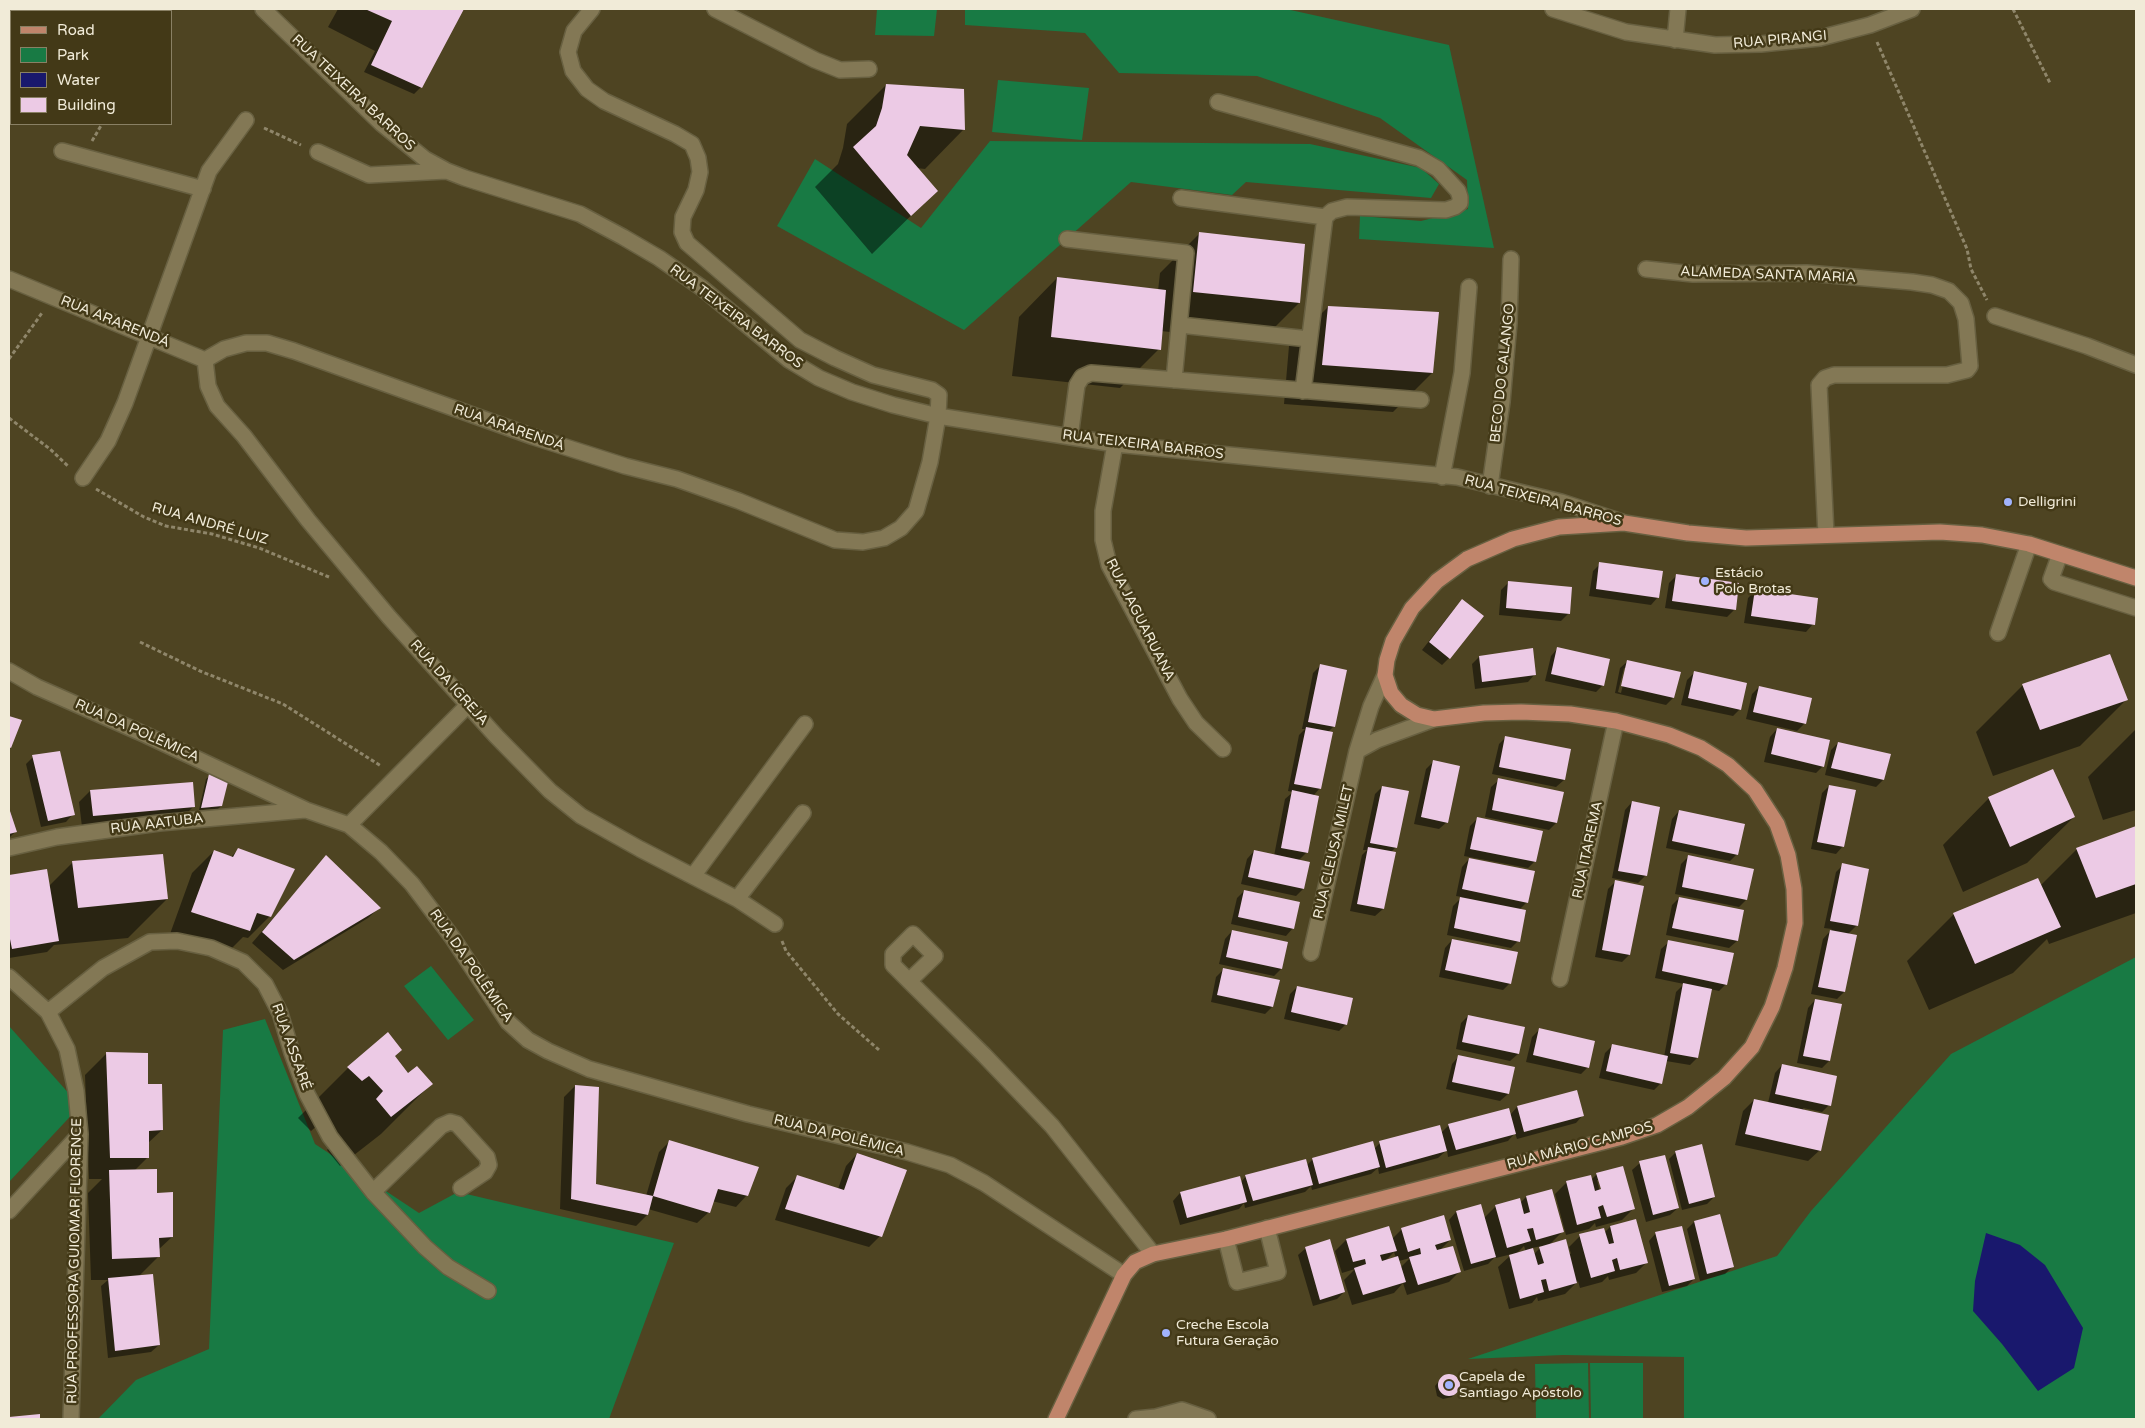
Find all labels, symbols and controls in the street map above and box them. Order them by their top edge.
legend [10,10,172,125]
text: Road [57,21,95,39]
street label: RUA PIRANGI [1732,28,1828,52]
street label: RUA TEIXEIRA BARROS [288,32,418,154]
text: Park [57,46,89,64]
text: Water [57,71,100,89]
text: Building [57,96,116,114]
street label: RUA TEIXEIRA BARROS [666,261,806,373]
street label: ALAMEDA SANTA MARIA [1680,264,1856,286]
street label: RUA ARARENDÁ [58,292,172,352]
street label: BECO DO CALANGO [1487,302,1519,444]
street label: RUA ARARENDÁ [451,401,567,455]
street label: RUA TEIXEIRA BARROS [1061,427,1225,463]
street label: RUA TEIXEIRA BARROS [1462,472,1624,530]
place label: Delligrini [2018,494,2076,510]
marker: Delligrini [2002,496,2014,508]
street label: RUA ANDRÉ LUIZ [150,499,270,549]
street label: RUA JAGUARUANA [1102,556,1178,684]
place label: Estácio Polo Brotas [1715,565,1792,598]
marker: Estácio Polo Brotas [1699,575,1711,587]
street label: RUA DA IGREJA [406,637,492,729]
street label: RUA DA POLÊMICA [72,696,202,766]
street label: RUA CLEUSA MILET [1310,783,1358,921]
street label: RUA ITAREMA [1569,800,1607,900]
street label: RUA AATUBA [110,810,204,838]
street label: RUA DA POLÊMICA [426,906,516,1026]
street label: RUA ASSARÉ [267,1001,315,1093]
street label: RUA DA POLÊMICA [772,1112,906,1160]
street label: RUA PROFESSORA GUIOMAR FLORENCE [64,1118,86,1404]
street label: RUA MÁRIO CAMPOS [1505,1118,1655,1174]
place label: Creche Escola Futura Geração [1176,1317,1279,1350]
marker: Creche Escola Futura Geração [1160,1327,1172,1339]
place label: Capela de Santiago Apóstolo [1459,1369,1582,1401]
marker: Capela de Santiago Apóstolo [1443,1379,1455,1391]

